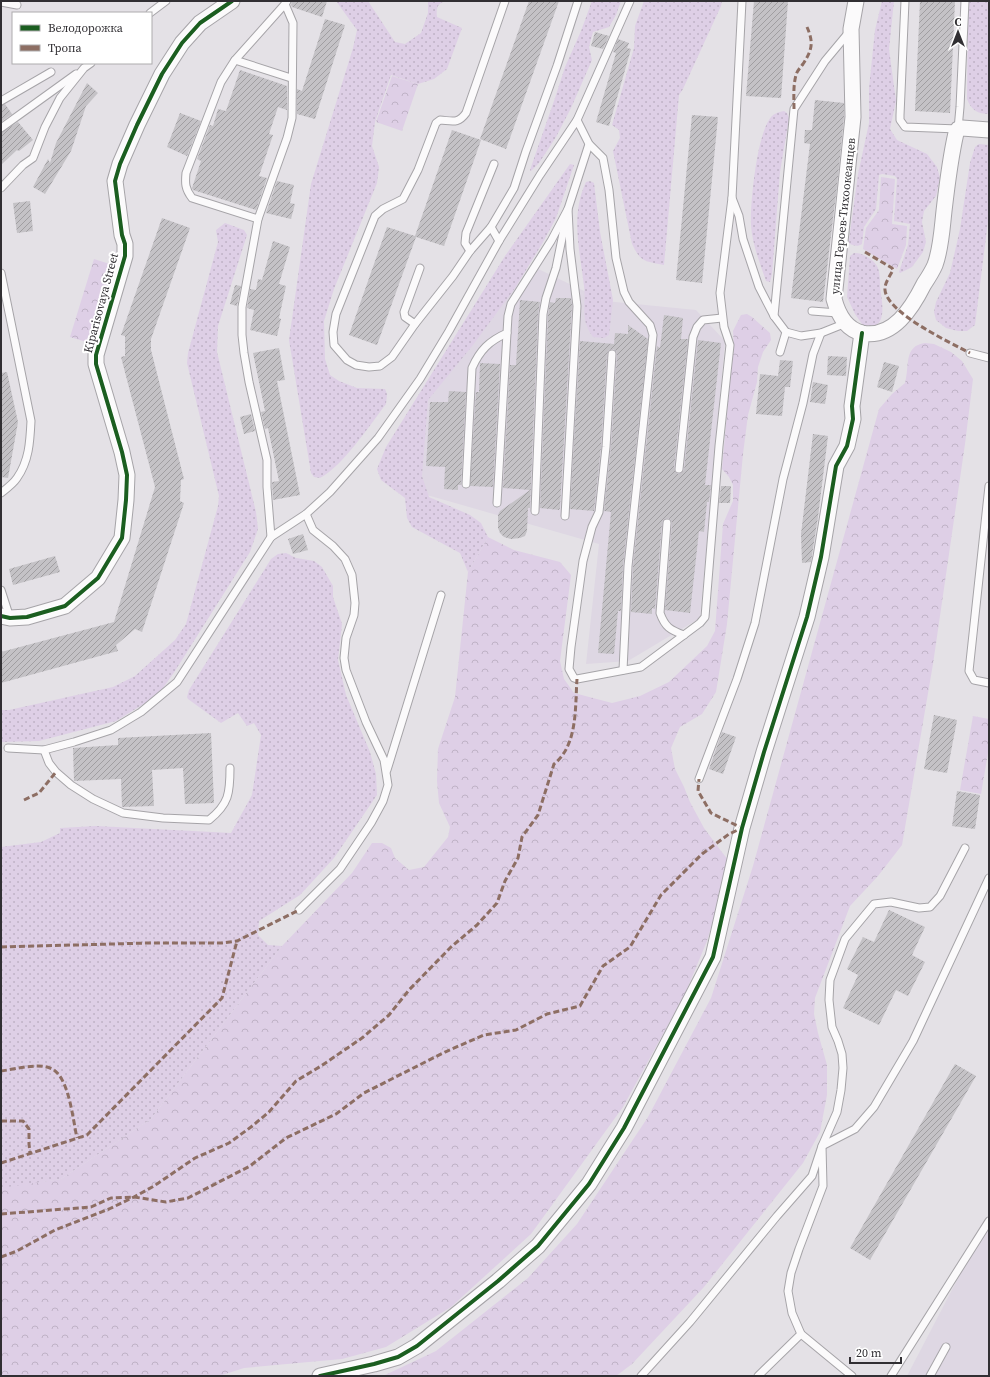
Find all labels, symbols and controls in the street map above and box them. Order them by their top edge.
legend [12,12,152,64]
north arrow [938,12,978,52]
text: С [955,15,962,30]
text: Велодорожка [48,20,124,36]
text: Тропа [48,40,83,56]
street label: улица Героев-Тихоокеанцев [827,137,859,295]
street label: Kiparisovaya Street [80,251,122,355]
scale bar [850,1339,901,1365]
text: 20 m [856,1345,882,1361]

